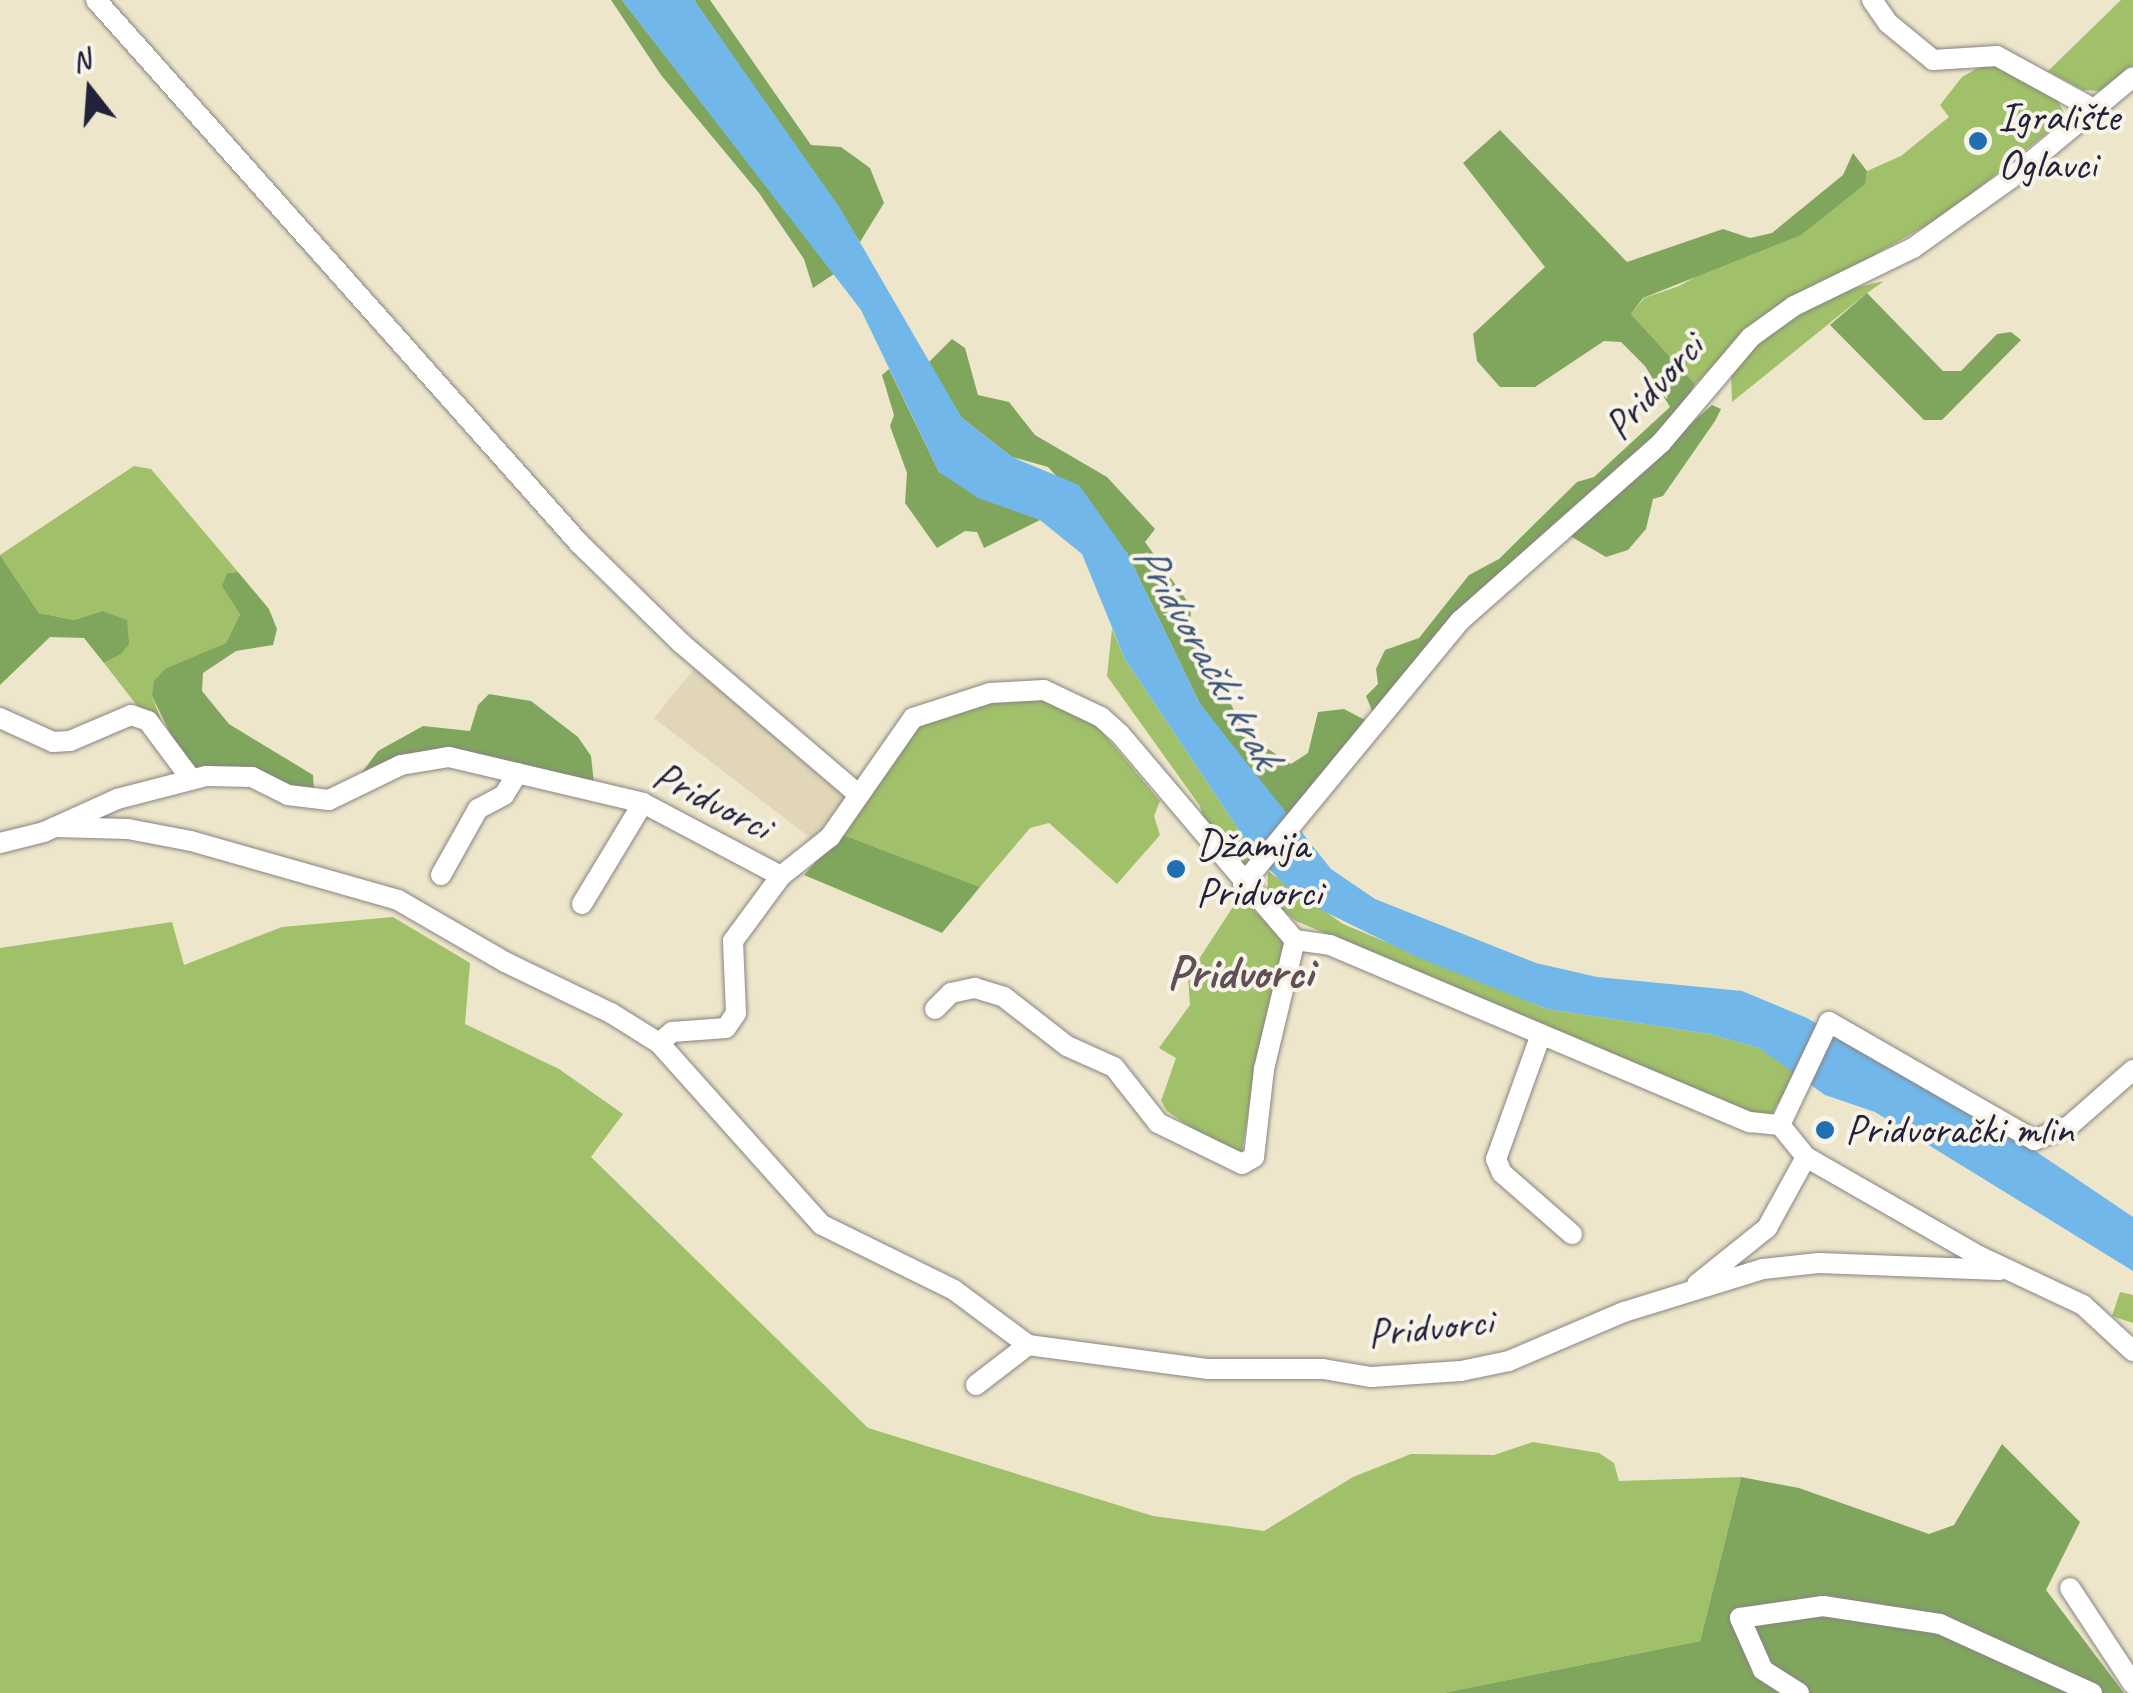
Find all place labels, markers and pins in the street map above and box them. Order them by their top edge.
place label: Igralište Oglavci [1998,92,2120,190]
marker: Igralište Oglavci [1967,130,1989,152]
place label: Džamija Pridvorci [1196,820,1322,918]
marker: Džamija Pridvorci [1165,858,1187,880]
place label: Pridvorački mlin [1845,1105,2071,1155]
marker: Pridvorački mlin [1814,1119,1836,1141]

